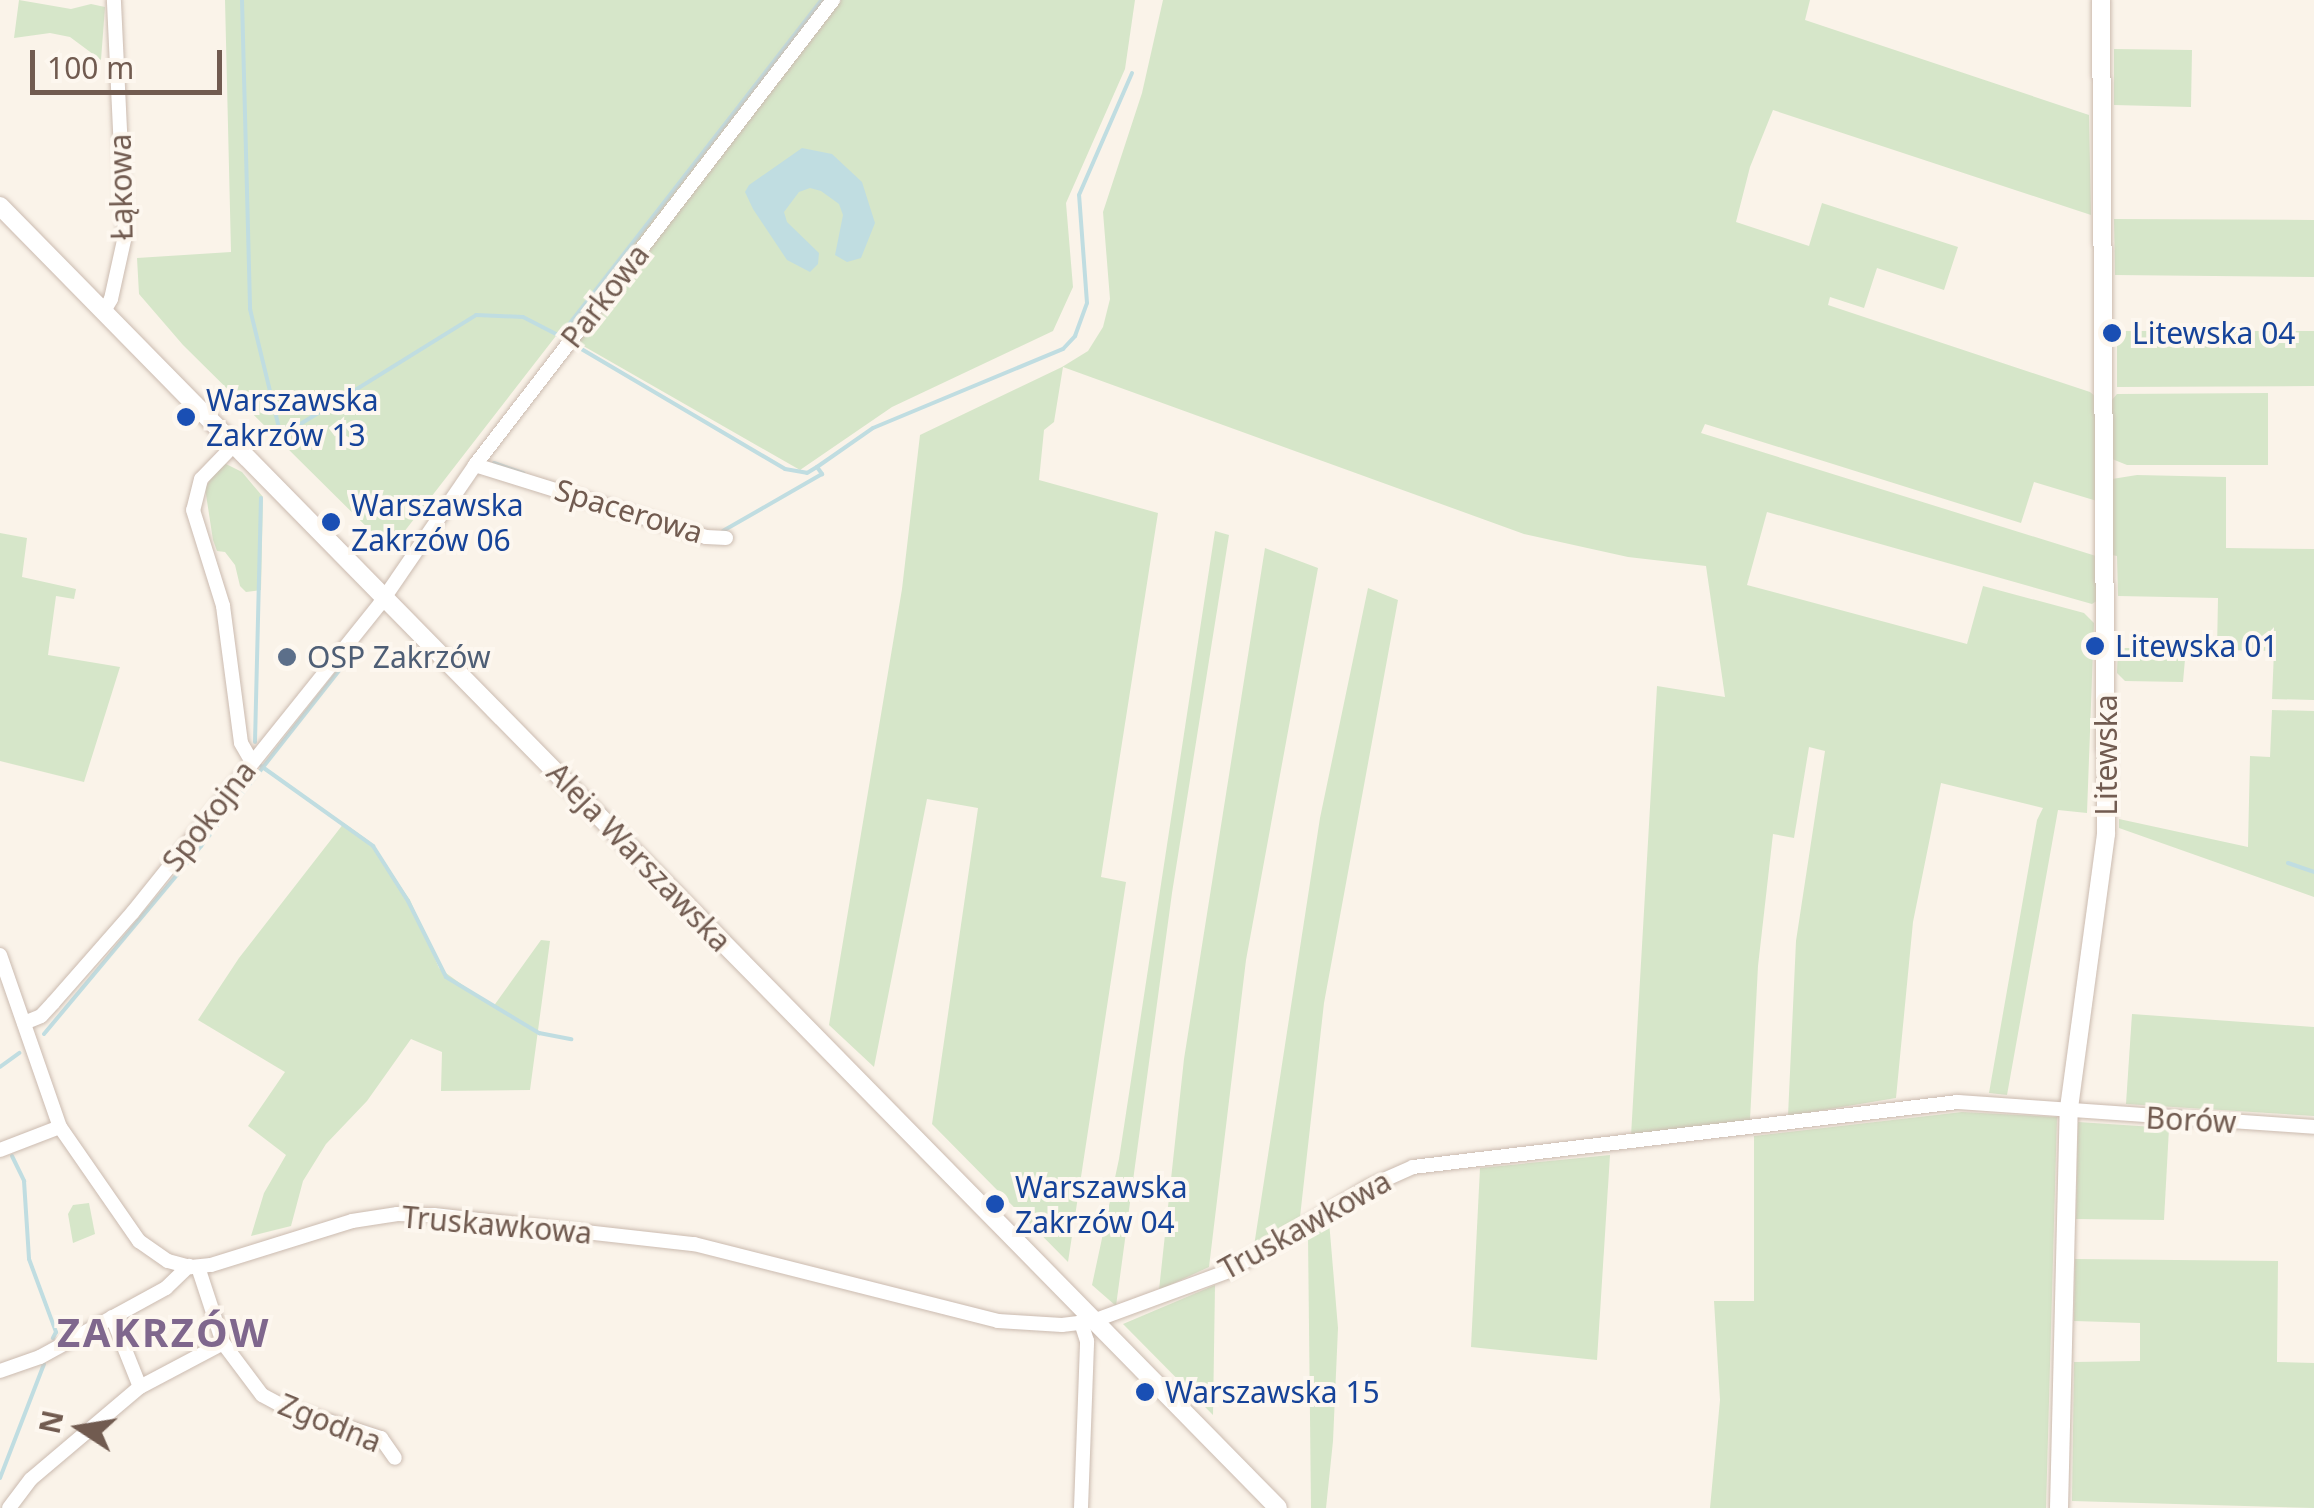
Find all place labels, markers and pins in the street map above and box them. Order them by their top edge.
place label: Litewska 04 [2132,315,2296,351]
marker: Litewska 04 [2101,322,2123,344]
place label: Warszawska Zakrzów 13 [206,382,379,452]
marker: Warszawska Zakrzów 13 [175,406,197,428]
place label: Warszawska Zakrzów 06 [351,487,524,558]
marker: Warszawska Zakrzów 06 [320,511,342,533]
place label: Litewska 01 [2115,628,2279,664]
marker: Litewska 01 [2084,635,2106,657]
place label: OSP Zakrzów [307,639,490,675]
marker: OSP Zakrzów [276,646,298,668]
place label: Warszawska Zakrzów 04 [1015,1169,1188,1240]
marker: Warszawska Zakrzów 04 [984,1193,1006,1215]
place label: Warszawska 15 [1165,1374,1380,1410]
marker: Warszawska 15 [1134,1381,1156,1403]

